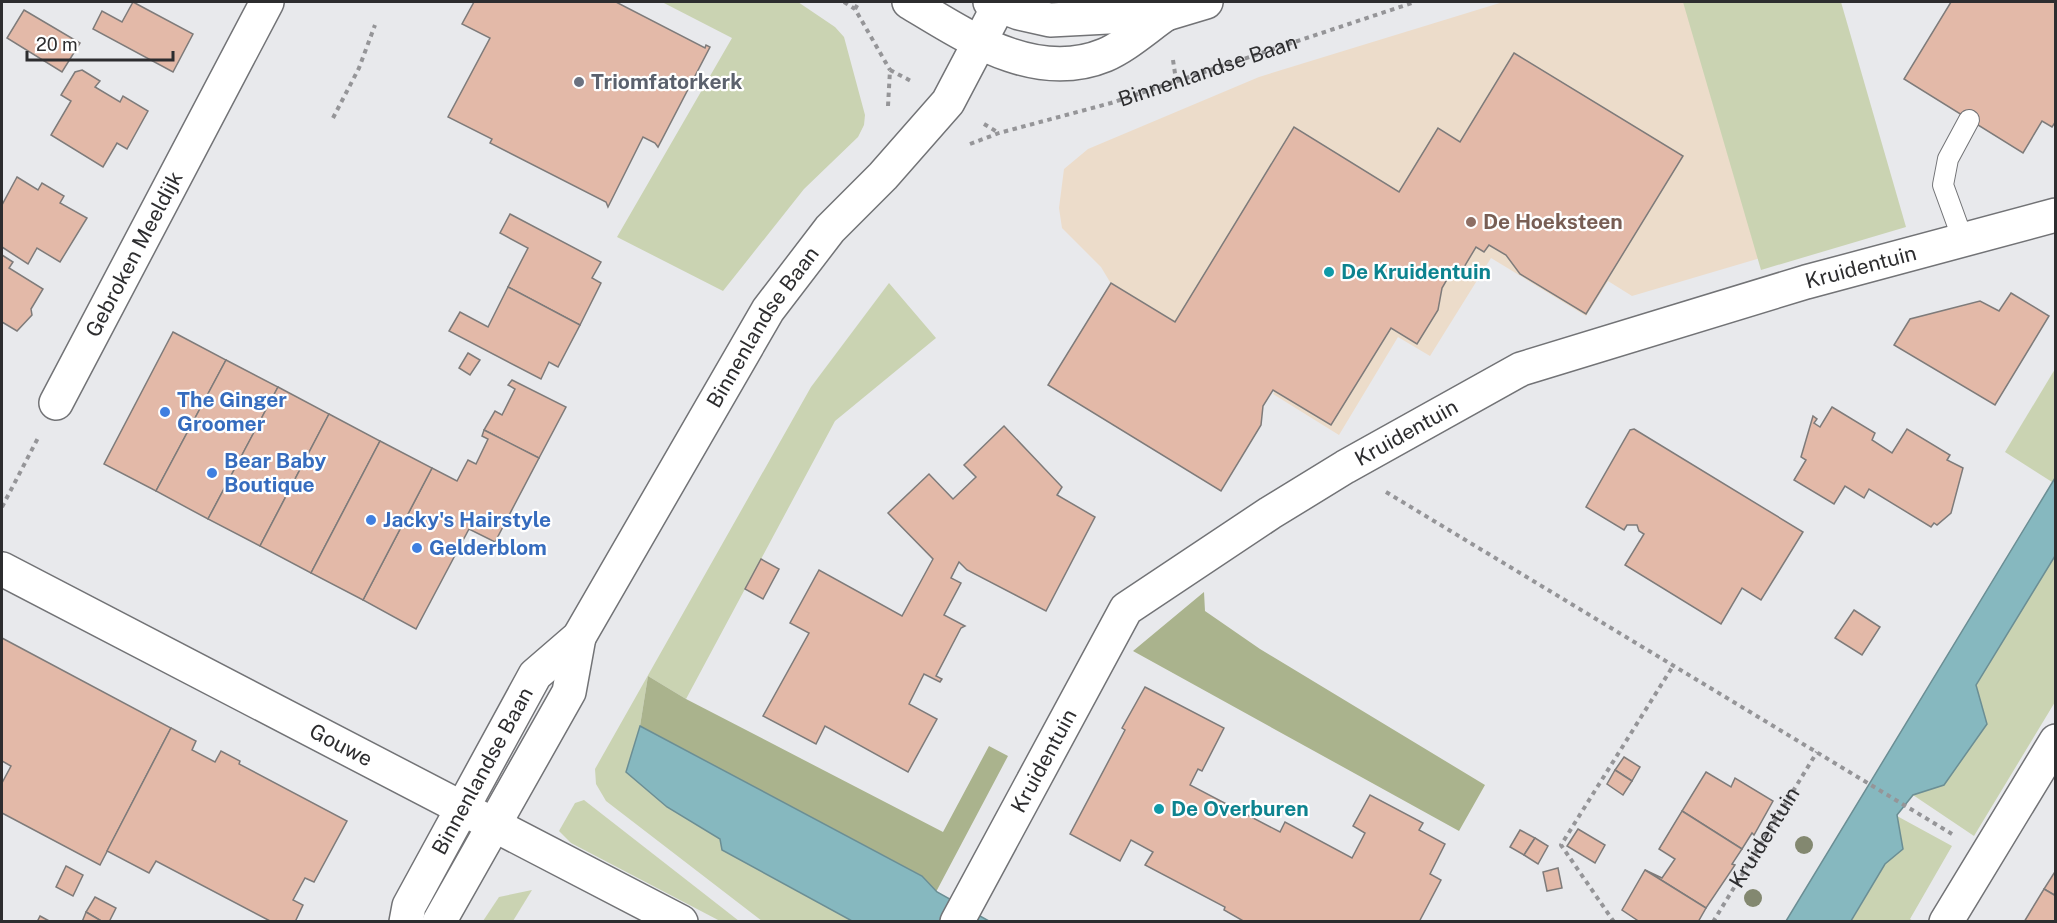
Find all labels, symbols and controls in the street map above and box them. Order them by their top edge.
scale bar [27,24,172,62]
street label: Binnenlandse Baan [1115,29,1300,112]
text: 20 m [36,34,78,55]
place label: Triomfatorkerk [591,69,742,94]
marker: Triomfatorkerk [572,75,586,89]
street label: Gebroken Meeldijk [80,167,188,341]
place label: De Hoeksteen [1483,209,1623,234]
marker: De Hoeksteen [1464,215,1478,229]
street label: Kruidentuin [1802,240,1919,294]
street label: Binnenlandse Baan [701,241,824,412]
place label: De Kruidentuin [1341,259,1491,284]
marker: De Kruidentuin [1322,265,1336,279]
place label: The Ginger Groomer [177,387,287,436]
street label: Kruidentuin [1350,394,1462,471]
marker: The Ginger Groomer [158,405,172,419]
place label: Bear Baby Boutique [224,448,327,497]
marker: Bear Baby Boutique [205,466,219,480]
place label: Jacky's Hairstyle [383,507,551,532]
marker: Jacky's Hairstyle [364,513,378,527]
place label: Gelderblom [429,535,547,560]
marker: Gelderblom [410,541,424,555]
street label: Binnenlandse Baan [426,683,538,859]
street label: Kruidentuin [1005,705,1082,817]
street label: Gouwe [305,718,377,771]
street label: Kruidentuin [1724,782,1805,892]
place label: De Overburen [1171,796,1309,821]
marker: De Overburen [1152,802,1166,816]

